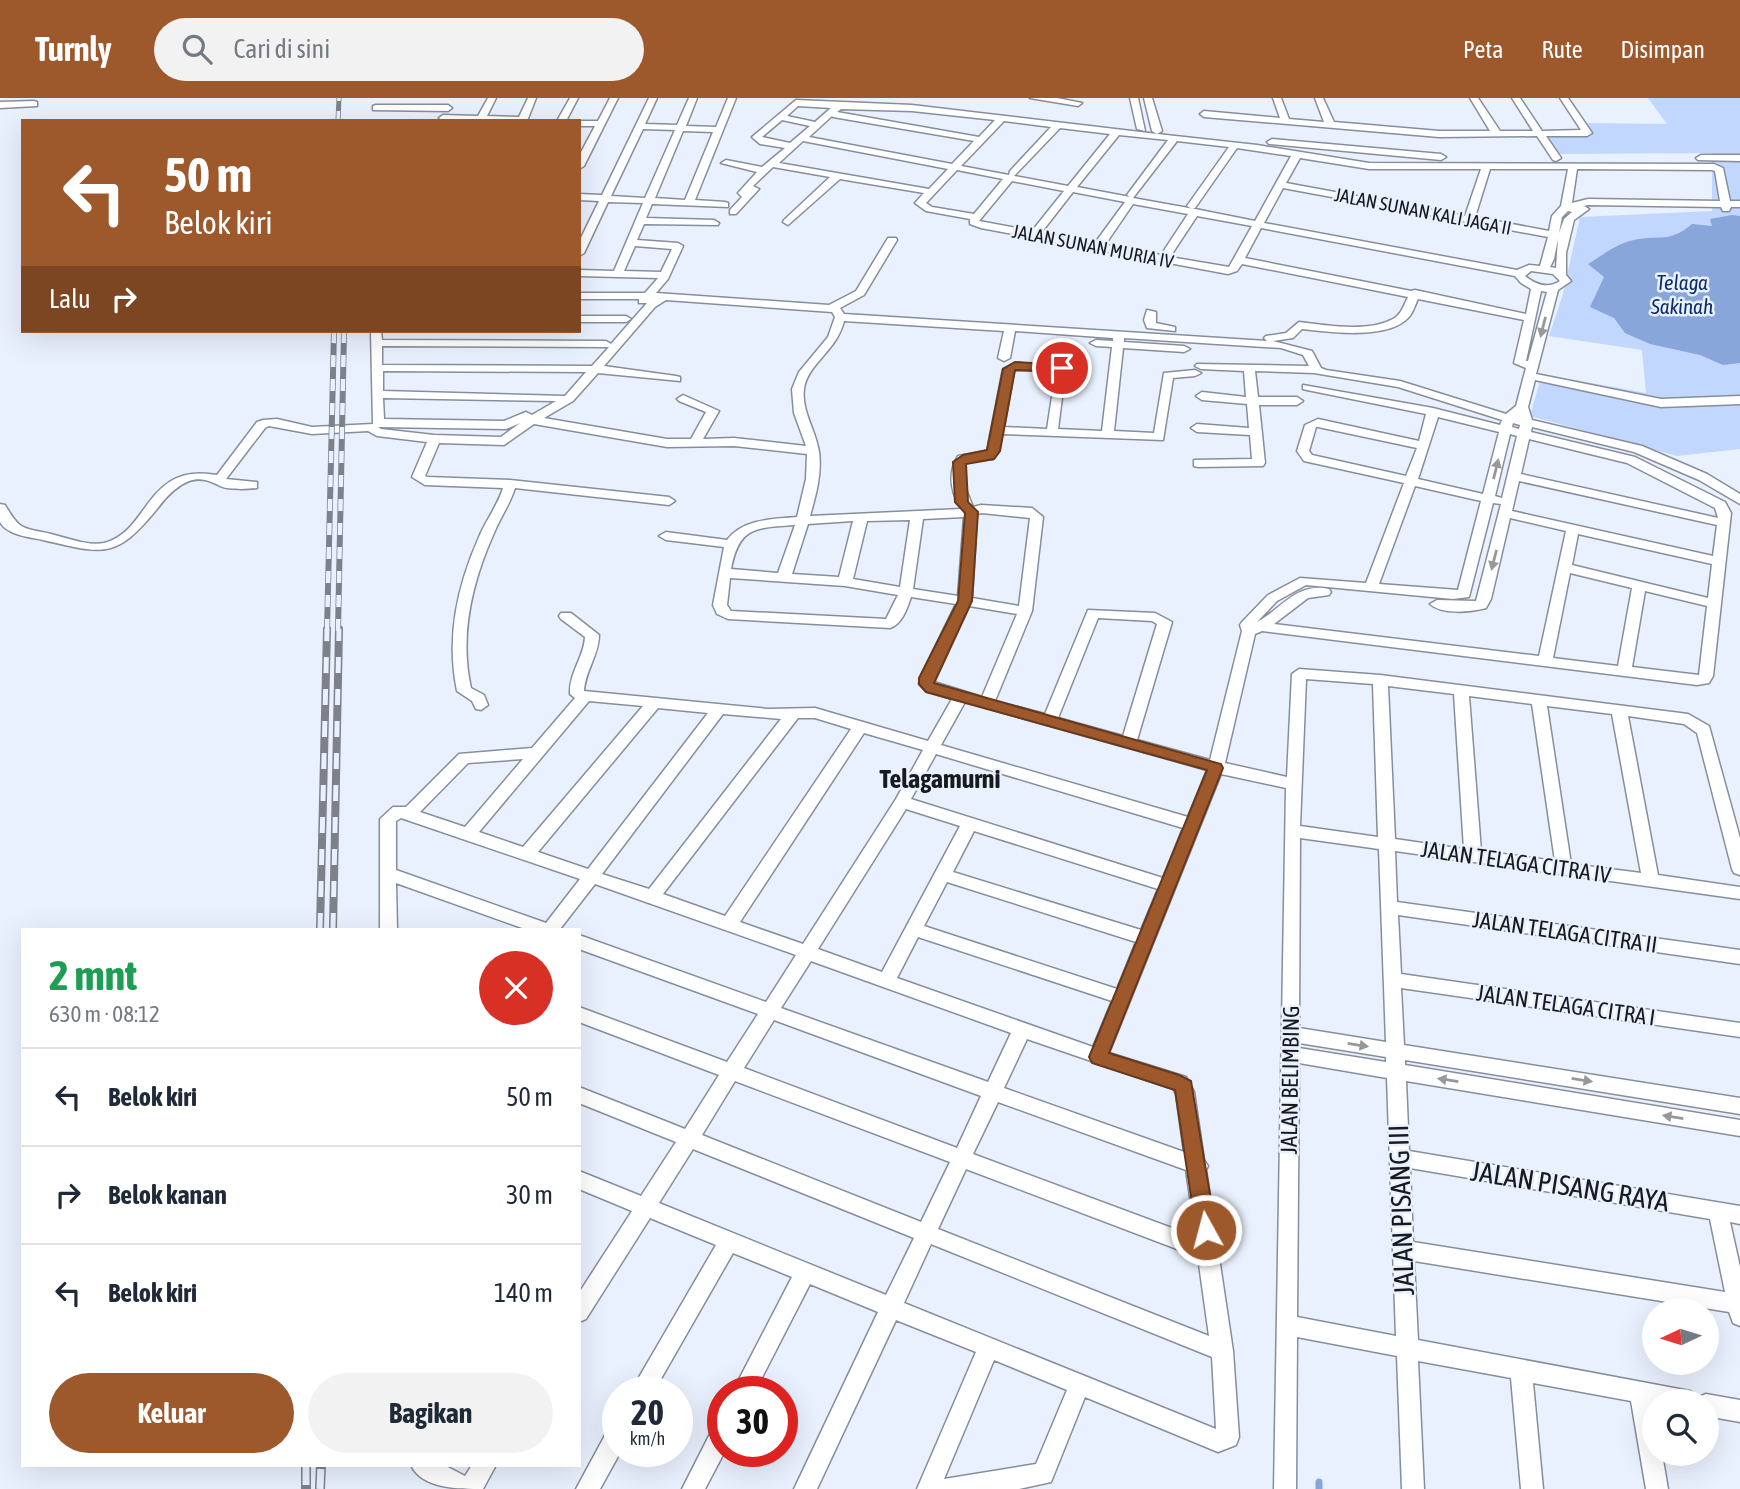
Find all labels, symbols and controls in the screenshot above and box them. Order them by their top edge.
search box [154,18,644,81]
text: Turnly [35,30,112,68]
icon: search [178,30,216,68]
text: Cari di sini [234,34,330,64]
text: Peta [1463,36,1503,63]
text: Rute [1541,36,1583,63]
text: Disimpan [1621,36,1705,63]
text: 50 m [164,146,252,202]
icon: left [49,147,140,238]
street label: JALAN SUNAN KALI JAGA II [1333,183,1513,239]
text: Belok kiri [164,204,273,241]
street label: JALAN SUNAN MURIA IV [1011,220,1176,273]
water label: Telaga Sakinah [1650,270,1713,318]
icon: right [105,280,143,318]
text: Lalu [49,284,91,314]
one-way arrow [1537,316,1548,338]
pin [1032,338,1092,398]
icon: arrive [1043,349,1081,387]
one-way arrow [1491,458,1502,480]
one-way arrow [1488,549,1499,571]
district label: Telagamurni [880,764,1000,794]
street label: JALAN TELAGA CITRA IV [1419,836,1613,888]
street label: JALAN TELAGA CITRA II [1471,906,1659,958]
text: 2 mnt [49,951,137,999]
button: close [479,951,553,1025]
street label: JALAN TELAGA CITRA I [1475,980,1657,1030]
text: 630 m · 08:12 [49,1001,160,1027]
street label: JALAN BELIMBING [1276,1005,1304,1155]
one-way arrow [1347,1039,1369,1050]
one-way arrow [1437,1074,1459,1085]
one-way arrow [1571,1075,1593,1086]
icon: left [49,1078,87,1116]
text: Belok kiri [108,1082,197,1112]
text: 50 m [506,1082,553,1112]
one-way arrow [1662,1111,1684,1122]
street label: JALAN PISANG III [1382,1124,1420,1296]
street label: JALAN PISANG RAYA [1469,1155,1672,1218]
icon: right [49,1176,87,1214]
text: Belok kanan [108,1180,227,1210]
text: 30 m [506,1180,553,1210]
position arrow [1169,1193,1243,1267]
icon: left [49,1274,87,1312]
text: Belok kiri [108,1278,197,1308]
text: 140 m [494,1278,553,1308]
north arrow [1642,1298,1718,1376]
map controls [1642,1298,1719,1466]
button: Keluar [49,1373,294,1453]
button: Bagikan [308,1373,553,1453]
speed limit sign: 30 [707,1376,798,1467]
button: search [1642,1389,1719,1466]
text: 20 [631,1392,664,1432]
text: km/h [630,1428,665,1449]

